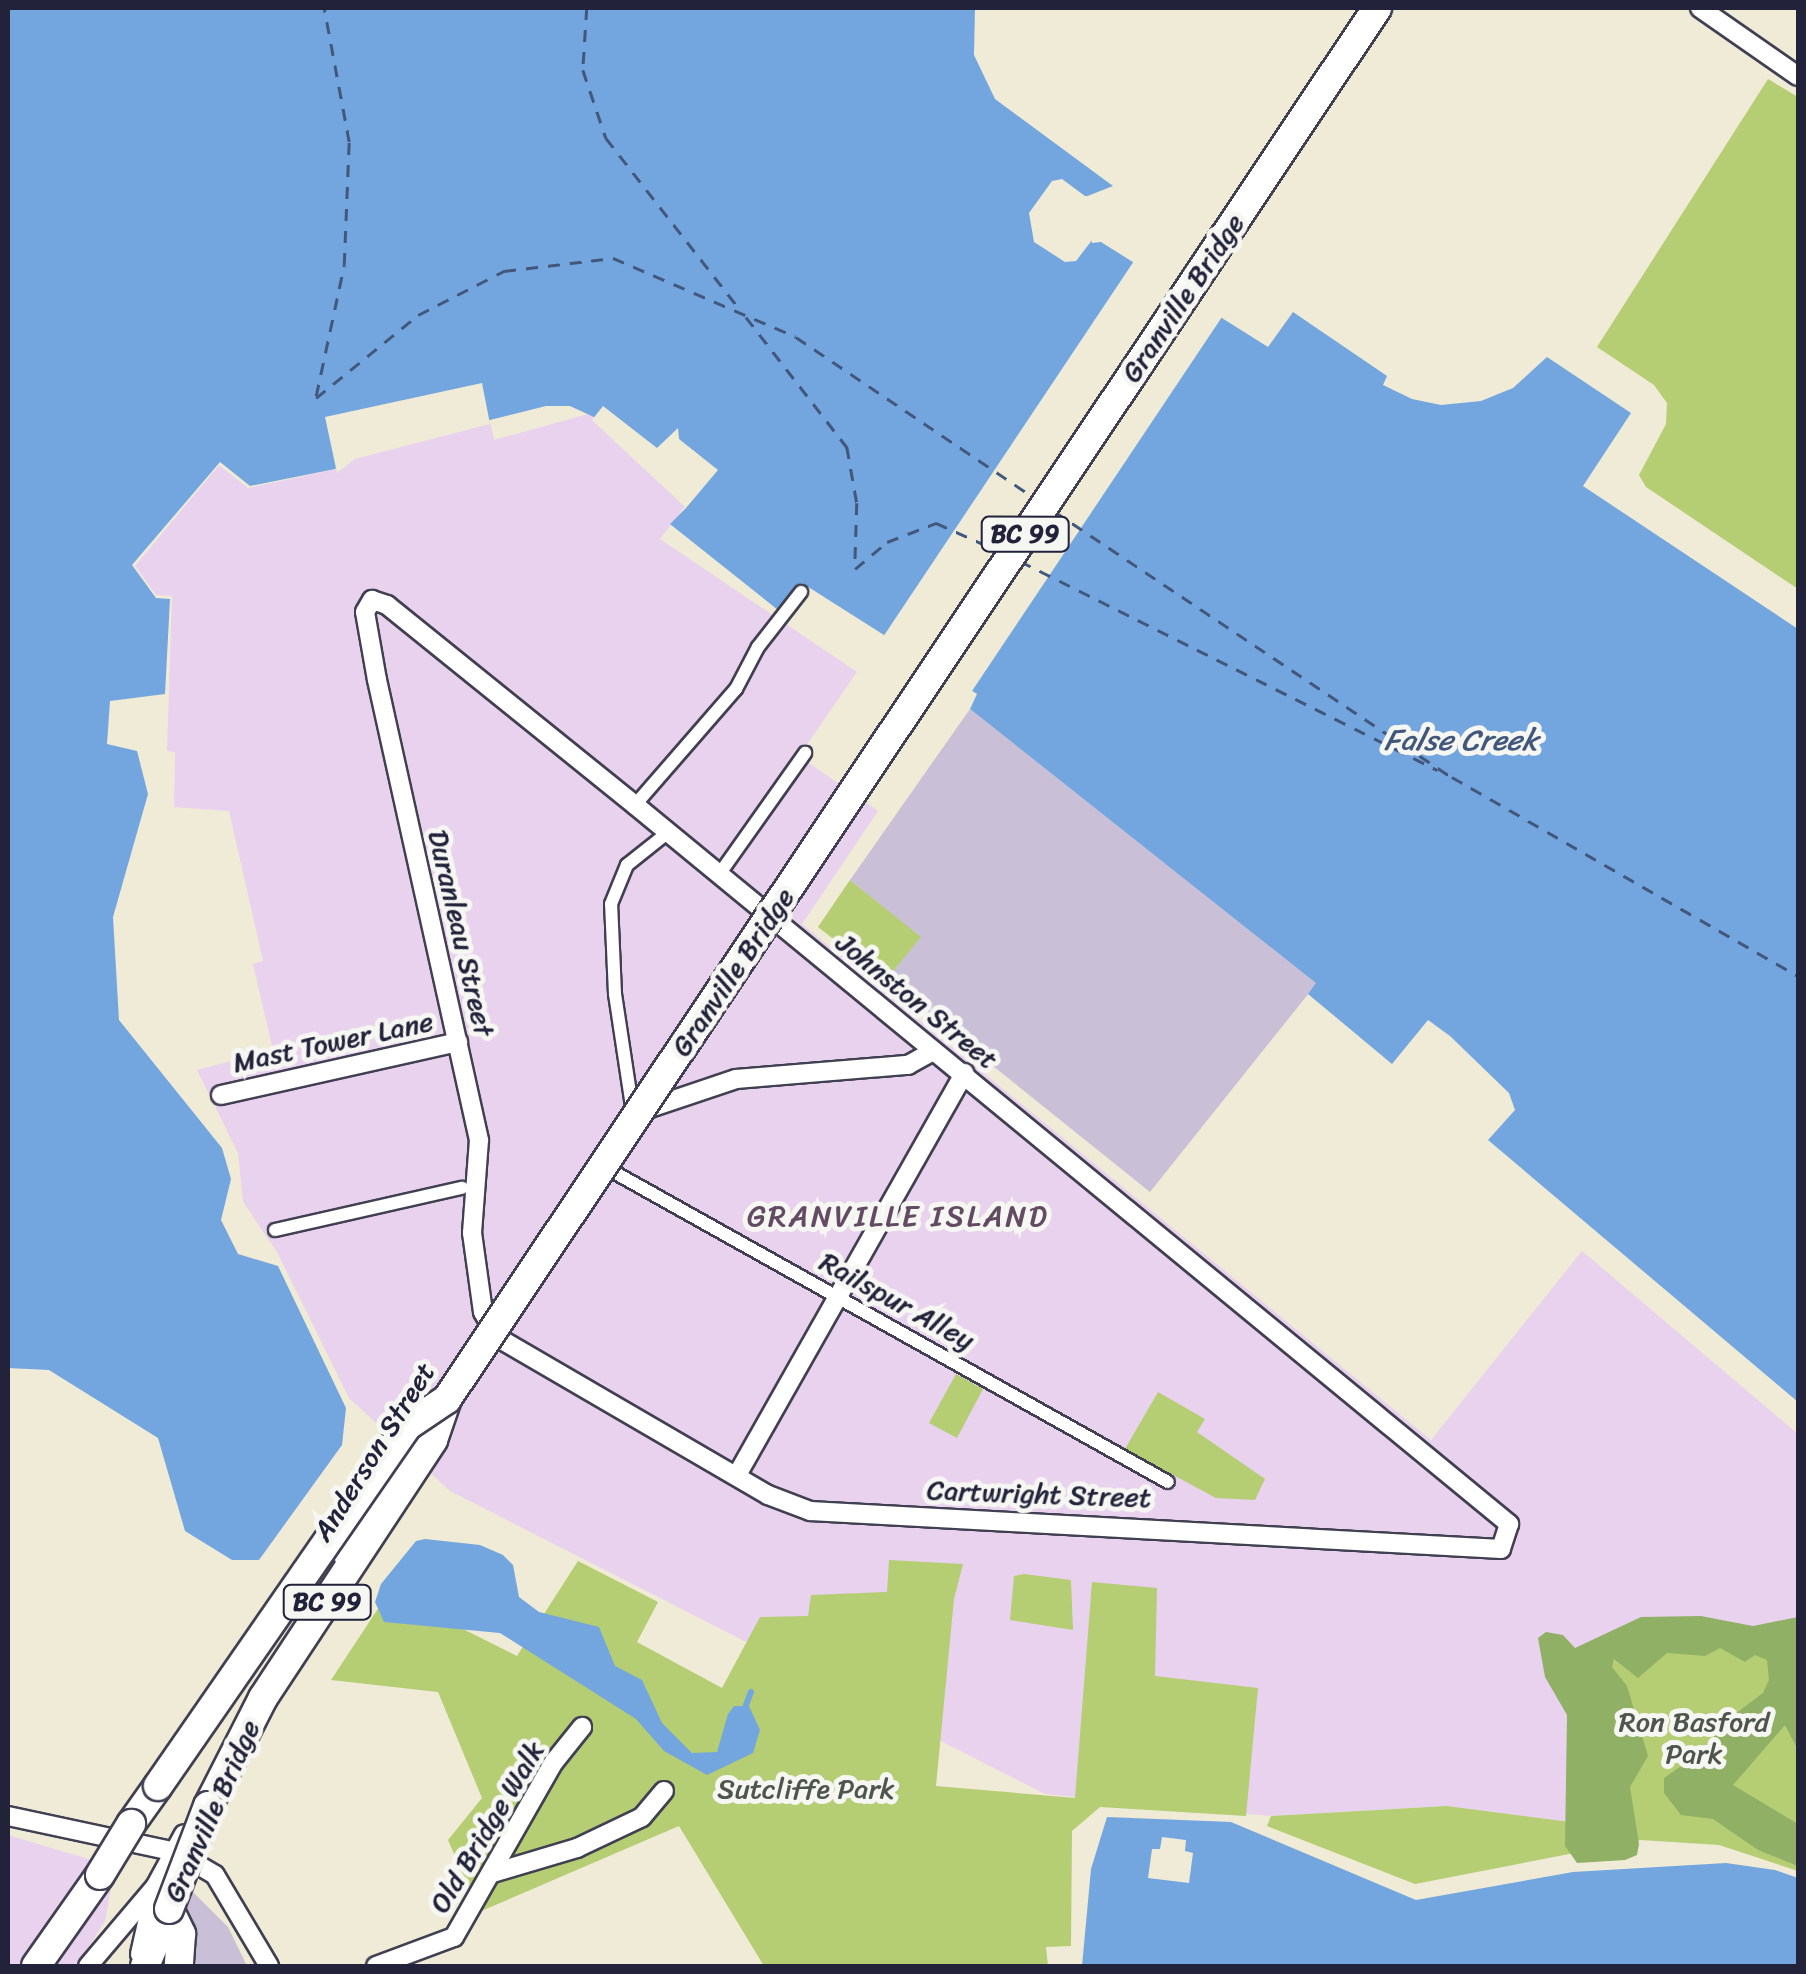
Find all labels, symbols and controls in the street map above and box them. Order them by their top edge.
street label: Granville Bridge [1114,207,1252,389]
road number: BC 99 [980,514,1070,554]
water label: False Creek [1384,722,1538,758]
street label: Duranleau Street [421,826,501,1040]
street label: Granville Bridge [664,881,802,1063]
street label: Johnston Street [829,925,1005,1077]
street label: Mast Tower Lane [229,1004,437,1080]
district label: GRANVILLE ISLAND [748,1198,1048,1234]
street label: Railspur Alley [814,1245,980,1357]
street label: Anderson Street [305,1356,443,1548]
street label: Cartwright Street [927,1473,1151,1515]
road number: BC 99 [282,1582,372,1622]
park label: Ron Basford Park [1619,1705,1769,1771]
street label: Granville Bridge [157,1715,267,1907]
street label: Old Bridge Walk [423,1735,551,1919]
park label: Sutcliffe Park [717,1772,895,1806]

